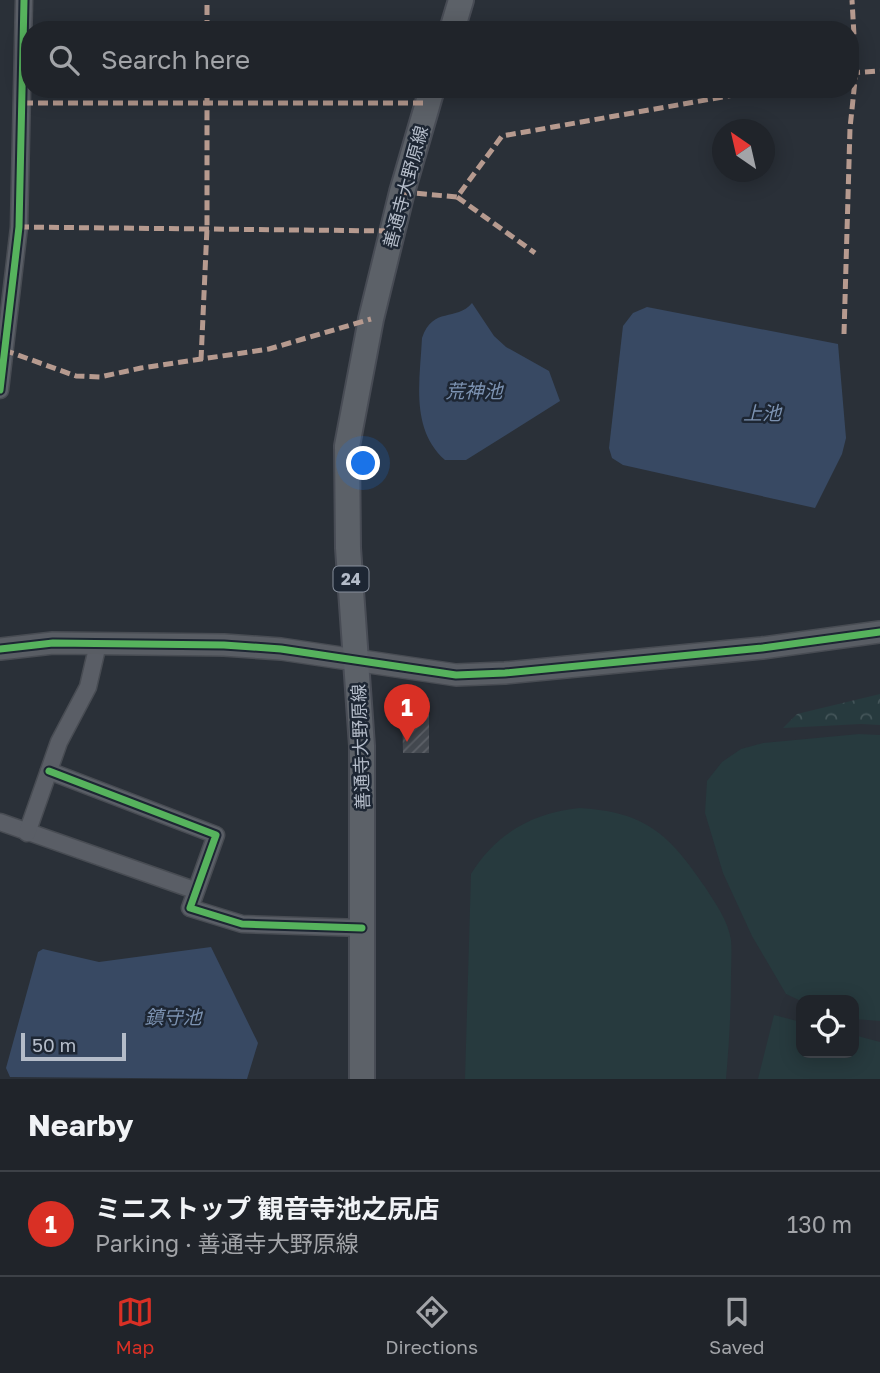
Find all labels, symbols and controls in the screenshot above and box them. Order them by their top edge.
search box [21,21,859,98]
icon: search [45,41,83,79]
text: Search here [101,44,250,75]
north arrow [712,119,775,182]
street label: 善通寺大野原線 [378,123,432,251]
water label: 荒神池 [445,379,504,402]
water label: 上池 [743,401,783,424]
your location [346,446,380,480]
road number: 24 [334,566,368,592]
street label: 善通寺大野原線 [347,684,373,810]
pin: 1 [384,684,430,742]
map controls [796,995,859,1058]
button: locate [796,995,859,1058]
water label: 鎮守池 [144,1005,203,1028]
scale bar [21,1030,126,1062]
text: 50 m [32,1033,76,1056]
text: Nearby [28,1107,133,1143]
text: ミニストップ 観音寺池之尻店 [95,1193,440,1224]
text: 1 [45,1210,57,1238]
text: 130 m [787,1210,852,1238]
text: Parking · 善通寺大野原線 [95,1229,359,1257]
tab: Map [115,1293,154,1358]
tab: Directions [385,1293,478,1358]
tab: Saved [709,1293,765,1358]

